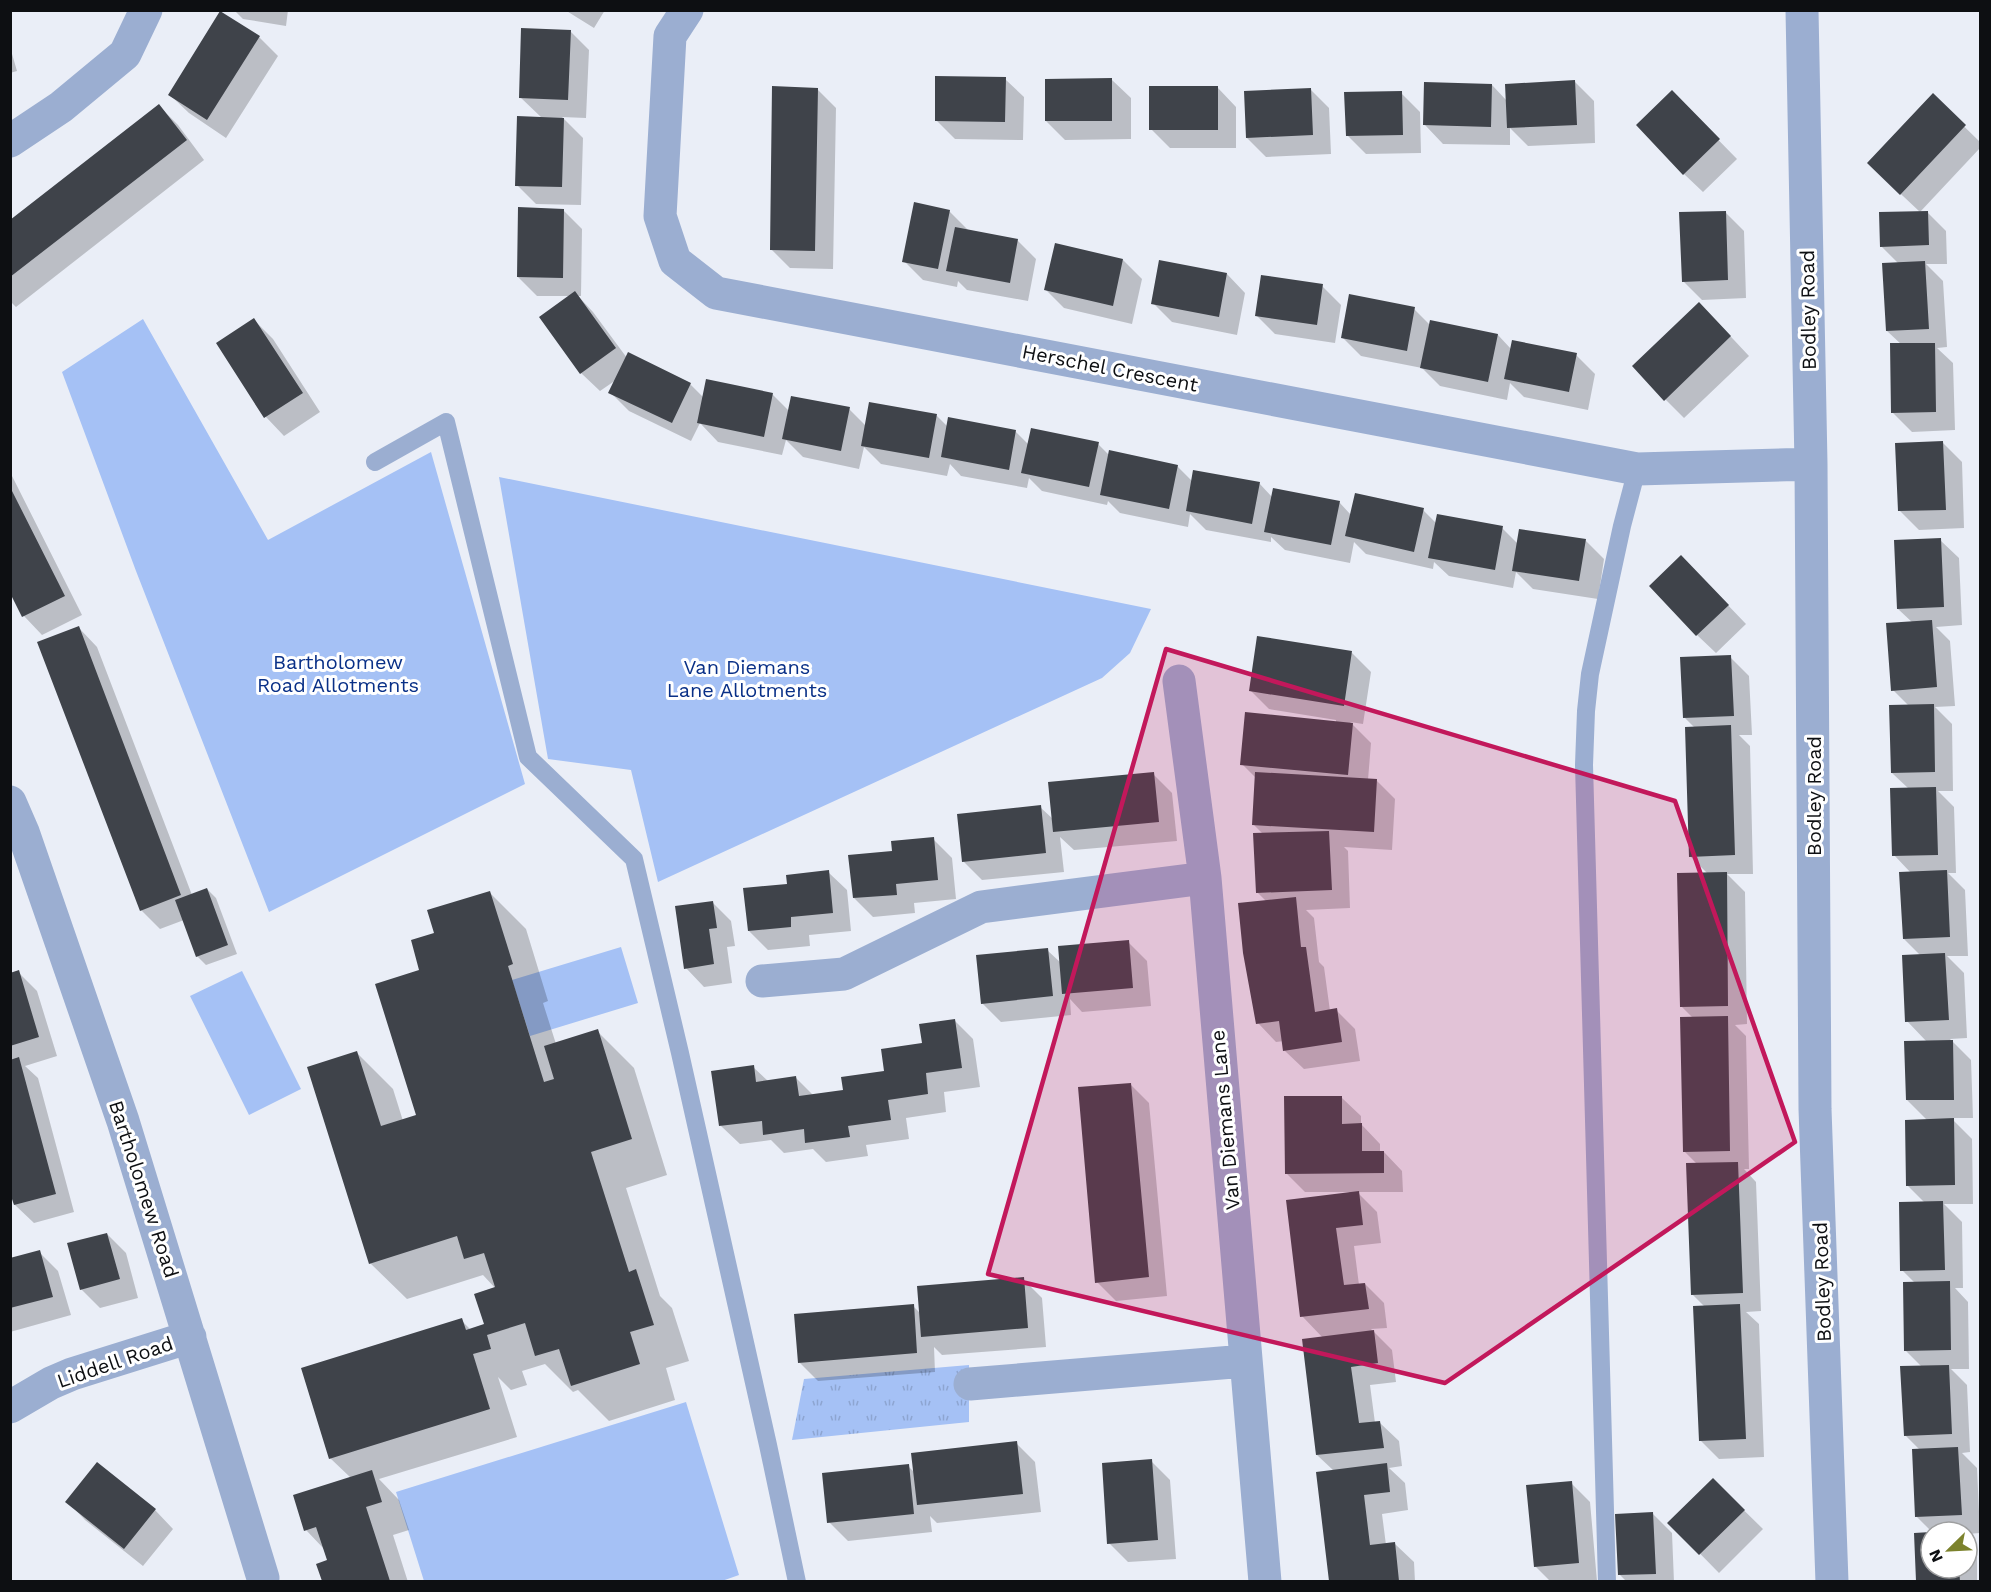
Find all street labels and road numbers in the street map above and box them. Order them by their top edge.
street label: Bodley Road [1795,250,1821,370]
street label: Herschel Crescent [1020,339,1201,397]
street label: Bodley Road [1802,736,1826,856]
street label: Van Diemans Lane [1205,1029,1245,1211]
street label: Bartholomew Road [104,1097,184,1281]
street label: Bodley Road [1808,1221,1836,1343]
street label: Liddell Road [54,1331,176,1393]

